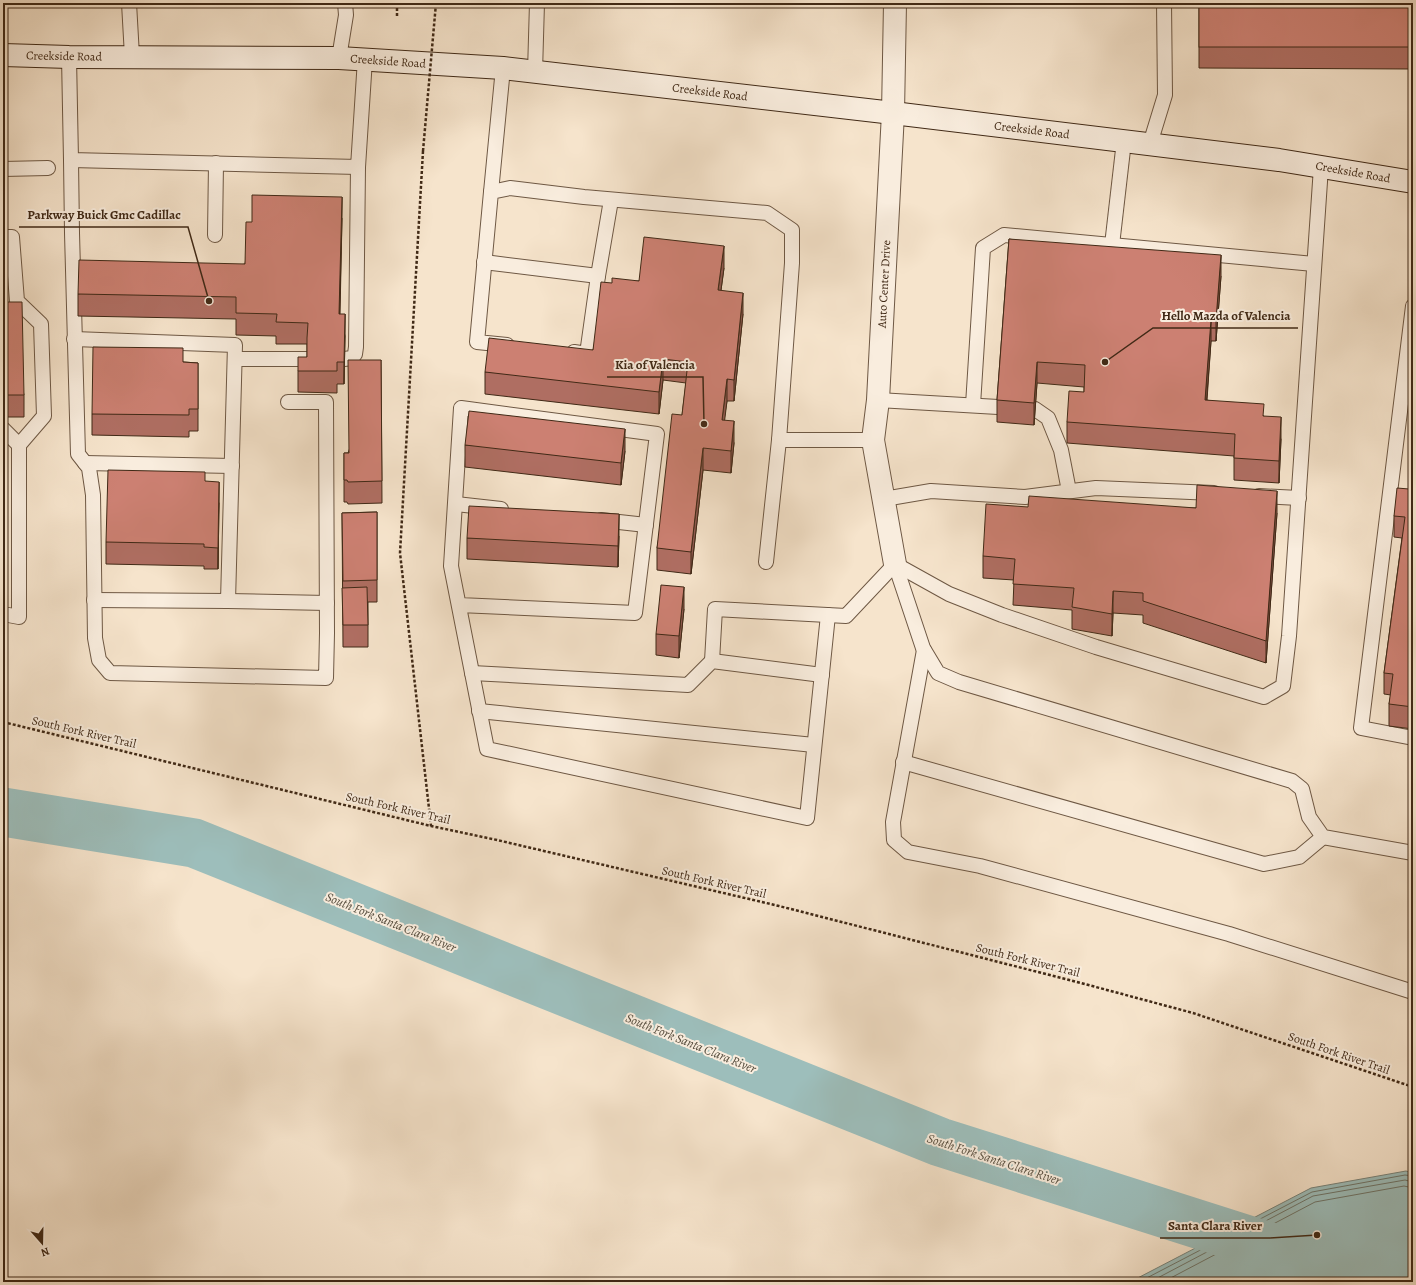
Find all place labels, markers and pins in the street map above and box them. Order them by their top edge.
callout: Parkway Buick Gmc Cadillac [19,202,188,227]
callout: Hello Mazda of Valencia [1153,303,1298,328]
callout: Kia of Valencia [607,352,703,377]
callout: Santa Clara River [1160,1213,1270,1238]

